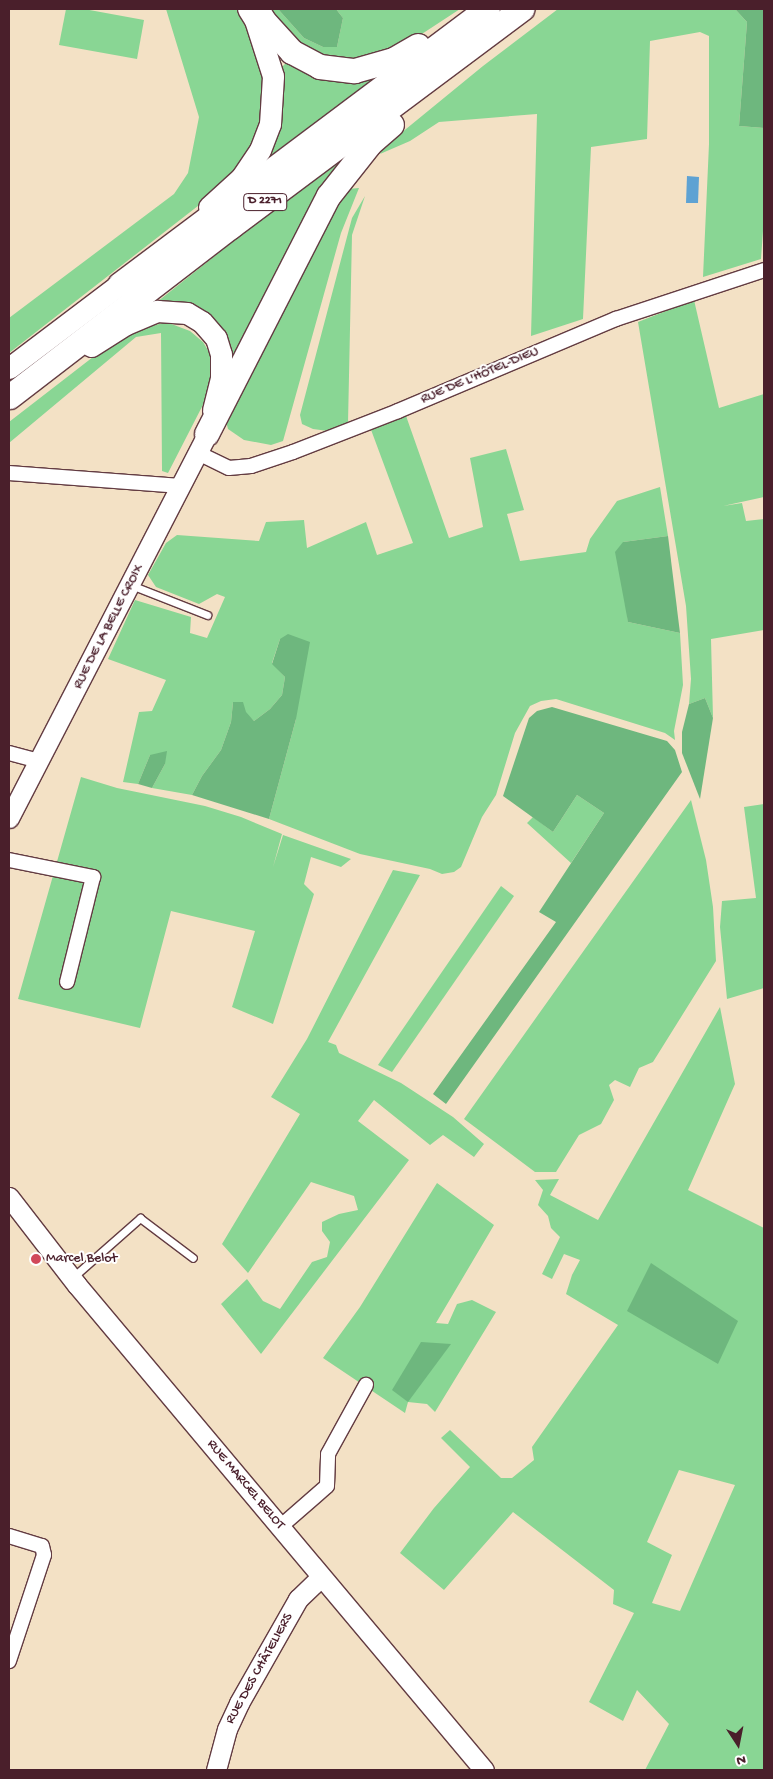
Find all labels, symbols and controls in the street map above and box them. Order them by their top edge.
road number: D 2271 [242,192,288,212]
street label: RUE DE L'HÔTEL-DIEU [418,344,542,408]
street label: RUE DE LA BELLE CROIX [70,562,148,692]
place label: Marcel Belot [46,1251,117,1267]
marker: Marcel Belot [30,1253,42,1265]
street label: RUE MARCEL BELOT [202,1437,288,1533]
street label: RUE DES CHÂTELIERS [223,1611,297,1727]
north arrow [713,1719,763,1769]
text: N [735,1750,747,1768]

